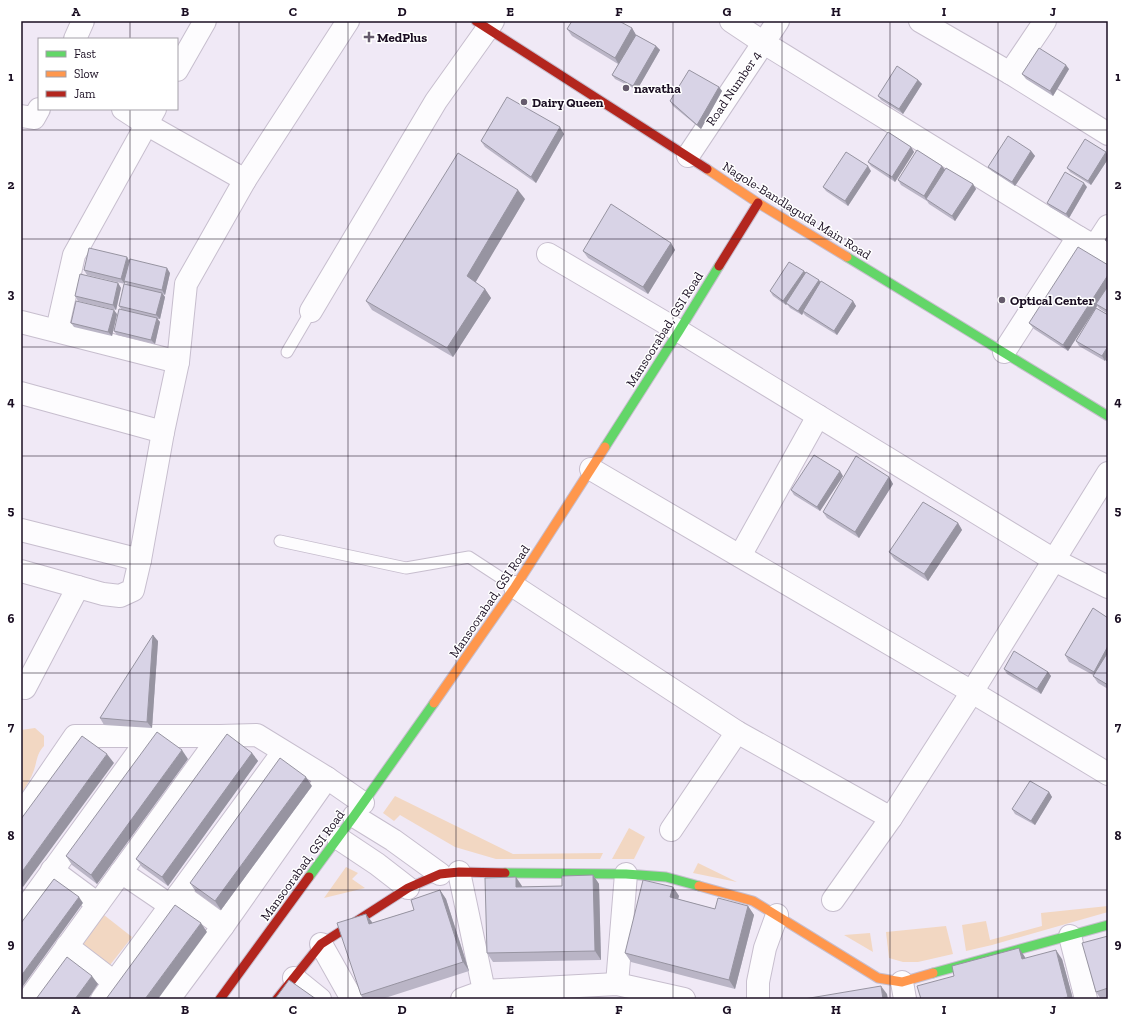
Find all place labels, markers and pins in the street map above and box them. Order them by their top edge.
place label: MedPlus [377,30,427,45]
marker: MedPlus [364,32,374,42]
place label: navatha [634,81,681,96]
marker: navatha [621,83,631,93]
place label: Dairy Queen [532,95,604,110]
marker: Dairy Queen [519,97,529,107]
place label: Optical Center [1010,293,1094,308]
marker: Optical Center [997,295,1007,305]

